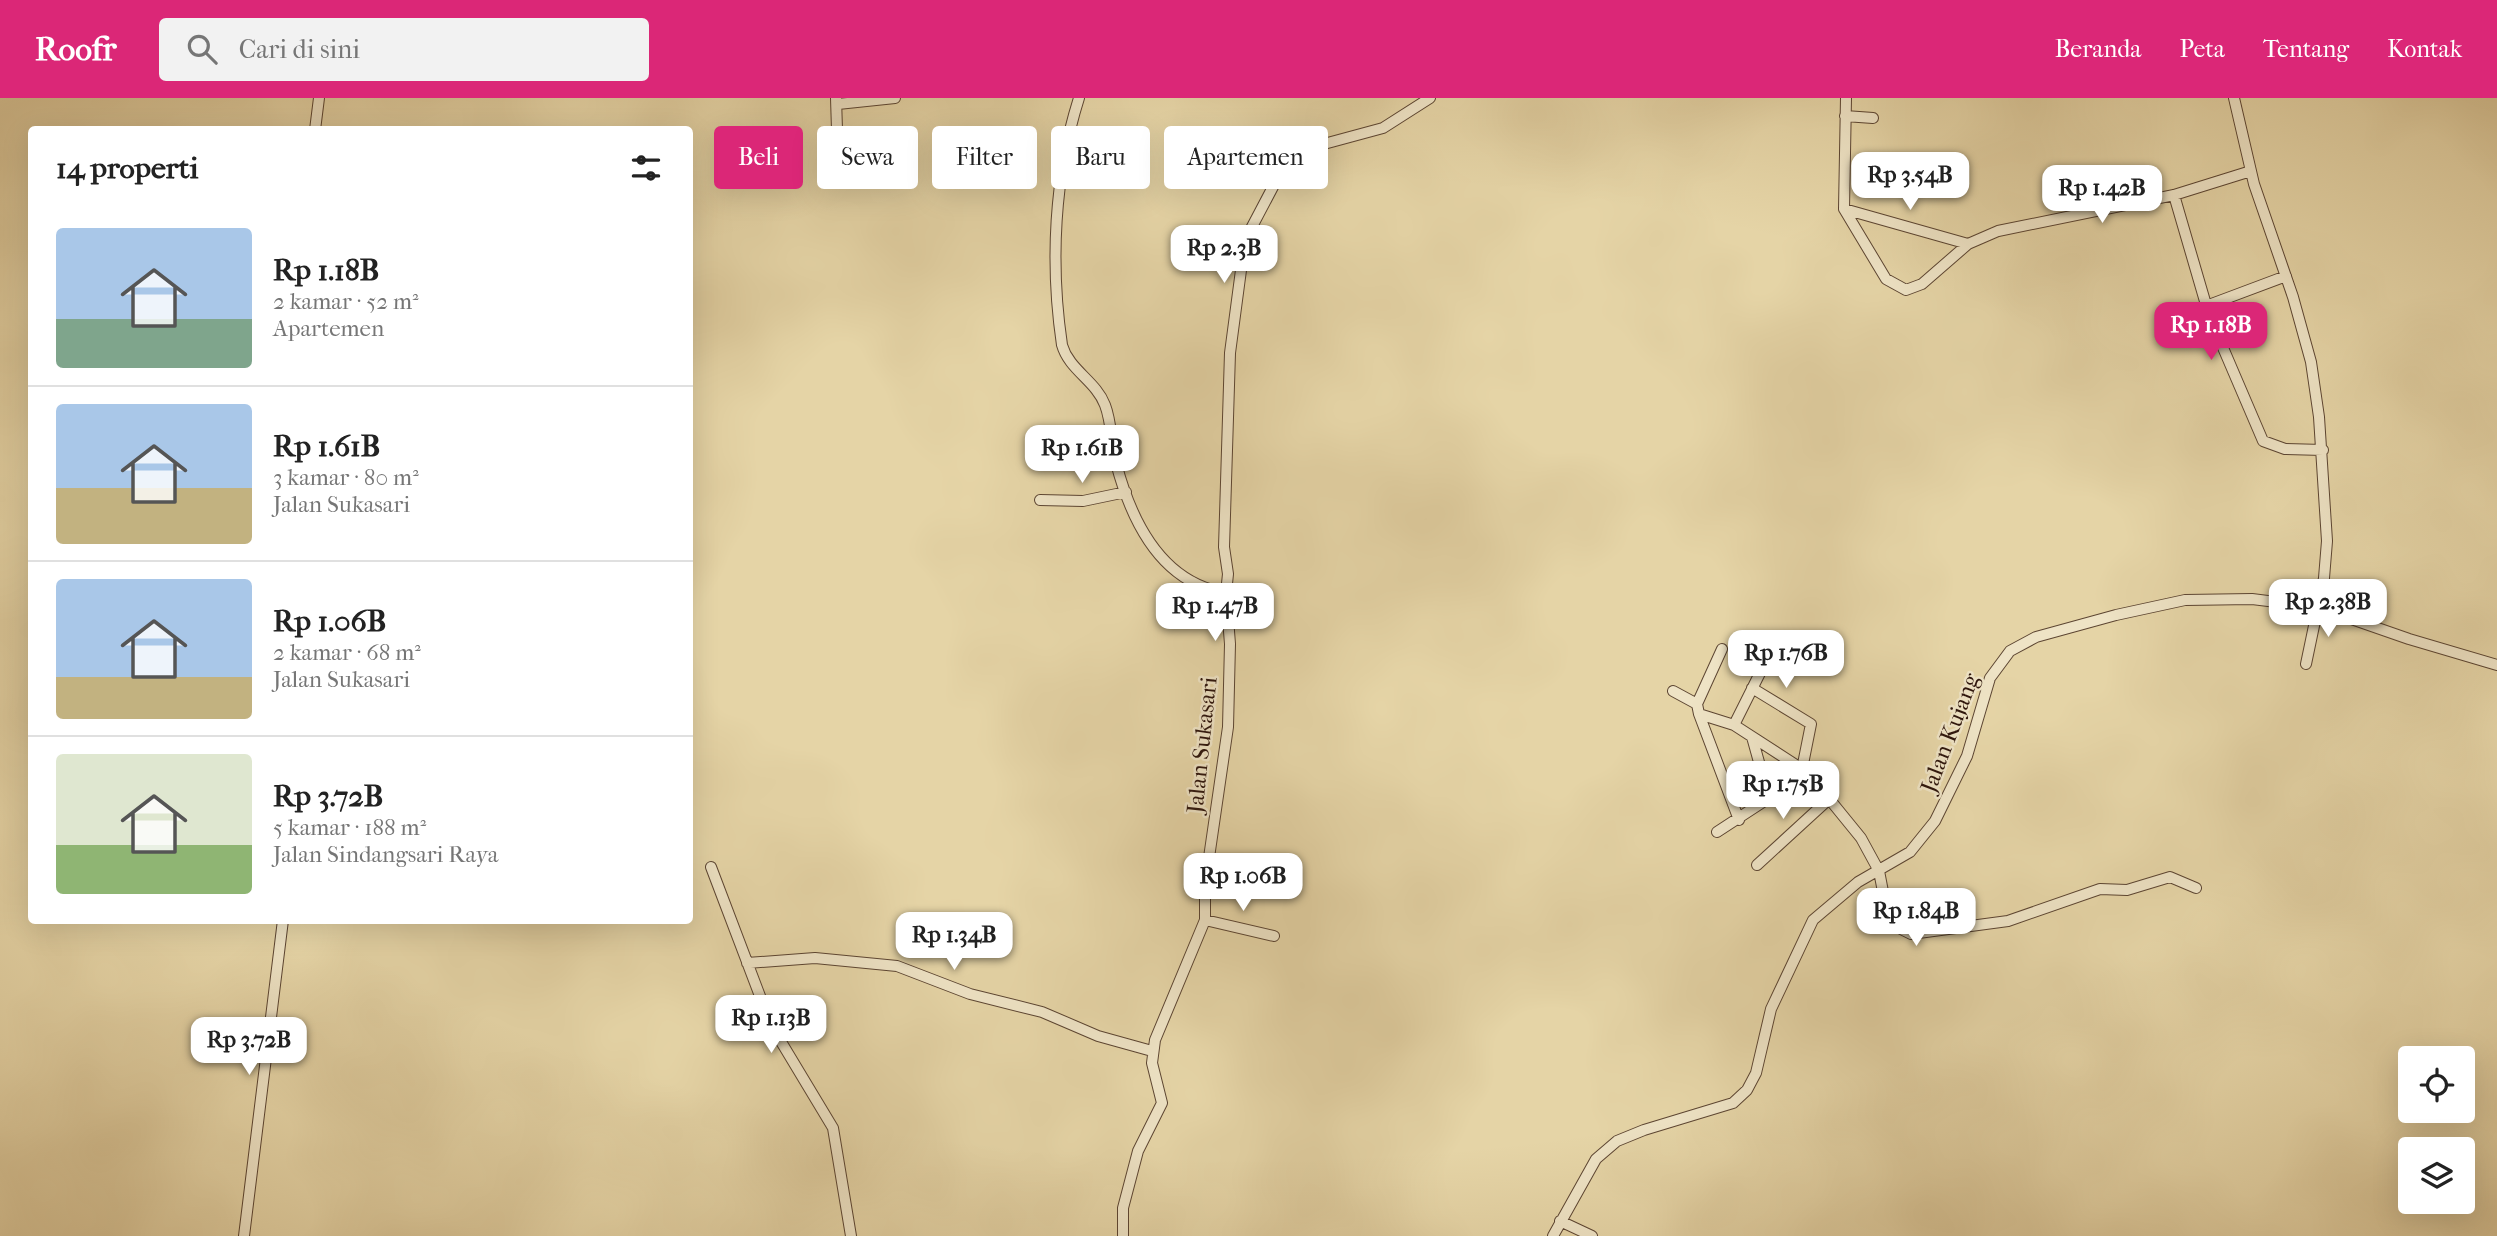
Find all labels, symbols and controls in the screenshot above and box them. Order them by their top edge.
search box [159,18,649,81]
text: Roofr [35,30,117,69]
icon: search [183,30,221,68]
text: Cari di sini [239,34,360,65]
text: Beranda [2055,35,2141,63]
text: Peta [2179,35,2225,63]
text: Tentang [2263,35,2349,63]
text: Kontak [2387,35,2462,63]
chip: Beli [714,126,803,189]
chip: Sewa [817,126,918,189]
chip: Filter [932,126,1037,189]
chip: Baru [1051,126,1150,189]
chip: Apartemen [1164,126,1328,189]
icon: filters [627,149,665,187]
text: 14 properti [56,151,198,186]
pin: Rp 3.54B [1838,152,1982,212]
text: Rp 3.54B [1867,161,1953,188]
pin: Rp 1.42B [2030,166,2174,225]
text: Rp 1.42B [2058,174,2146,201]
pin: Rp 2.3B [1159,226,1289,285]
text: Rp 2.3B [1187,234,1261,261]
text: Rp 1.18B [273,253,379,288]
icon: home [112,256,196,340]
text: 2 kamar · 52 m² [273,288,419,315]
pin: Rp 1.18B [2139,302,2283,362]
text: Rp 1.18B [2170,311,2252,338]
text: Apartemen [273,315,384,342]
pin: Rp 1.61B [1010,426,1154,485]
text: Rp 1.61B [273,429,380,464]
icon: home [112,432,196,516]
text: Rp 1.61B [1041,434,1123,461]
text: 3 kamar · 80 m² [273,464,419,491]
text: Jalan Sukasari [273,491,410,518]
pin: Rp 2.38B [2256,580,2400,639]
pin: Rp 1.47B [1143,584,1287,643]
text: Rp 2.38B [2285,588,2371,615]
text: Rp 1.47B [1172,592,1258,619]
text: Rp 1.06B [273,604,386,639]
icon: home [112,607,196,691]
pin: Rp 1.76B [1714,630,1858,690]
text: 2 kamar · 68 m² [273,639,421,666]
text: Rp 1.76B [1744,639,1828,666]
text: Jalan Sukasari [273,666,410,693]
street label: Jalan Kujang [1914,669,1985,798]
street label: Jalan Sukasari [1181,675,1223,817]
pin: Rp 1.75B [1711,762,1855,821]
text: Rp 1.75B [1742,770,1824,797]
text: Rp 3.72B [273,779,383,814]
icon: home [112,782,196,866]
text: 5 kamar · 188 m² [273,814,426,841]
text: Jalan Sindangsari Raya [273,841,498,868]
pin: Rp 1.06B [1171,854,1315,913]
text: Rp 1.06B [1200,862,1286,889]
pin: Rp 1.84B [1844,888,1988,948]
text: Rp 1.84B [1873,897,1959,924]
pin: Rp 1.34B [882,912,1026,972]
text: Rp 1.34B [912,921,996,948]
pin: Rp 1.13B [699,996,843,1055]
text: Rp 1.13B [731,1004,811,1031]
pin: Rp 3.72B [177,1018,321,1077]
text: Rp 3.72B [207,1026,291,1053]
map controls [2398,1046,2475,1214]
button: locate [2398,1046,2475,1123]
button: layers [2398,1137,2475,1214]

